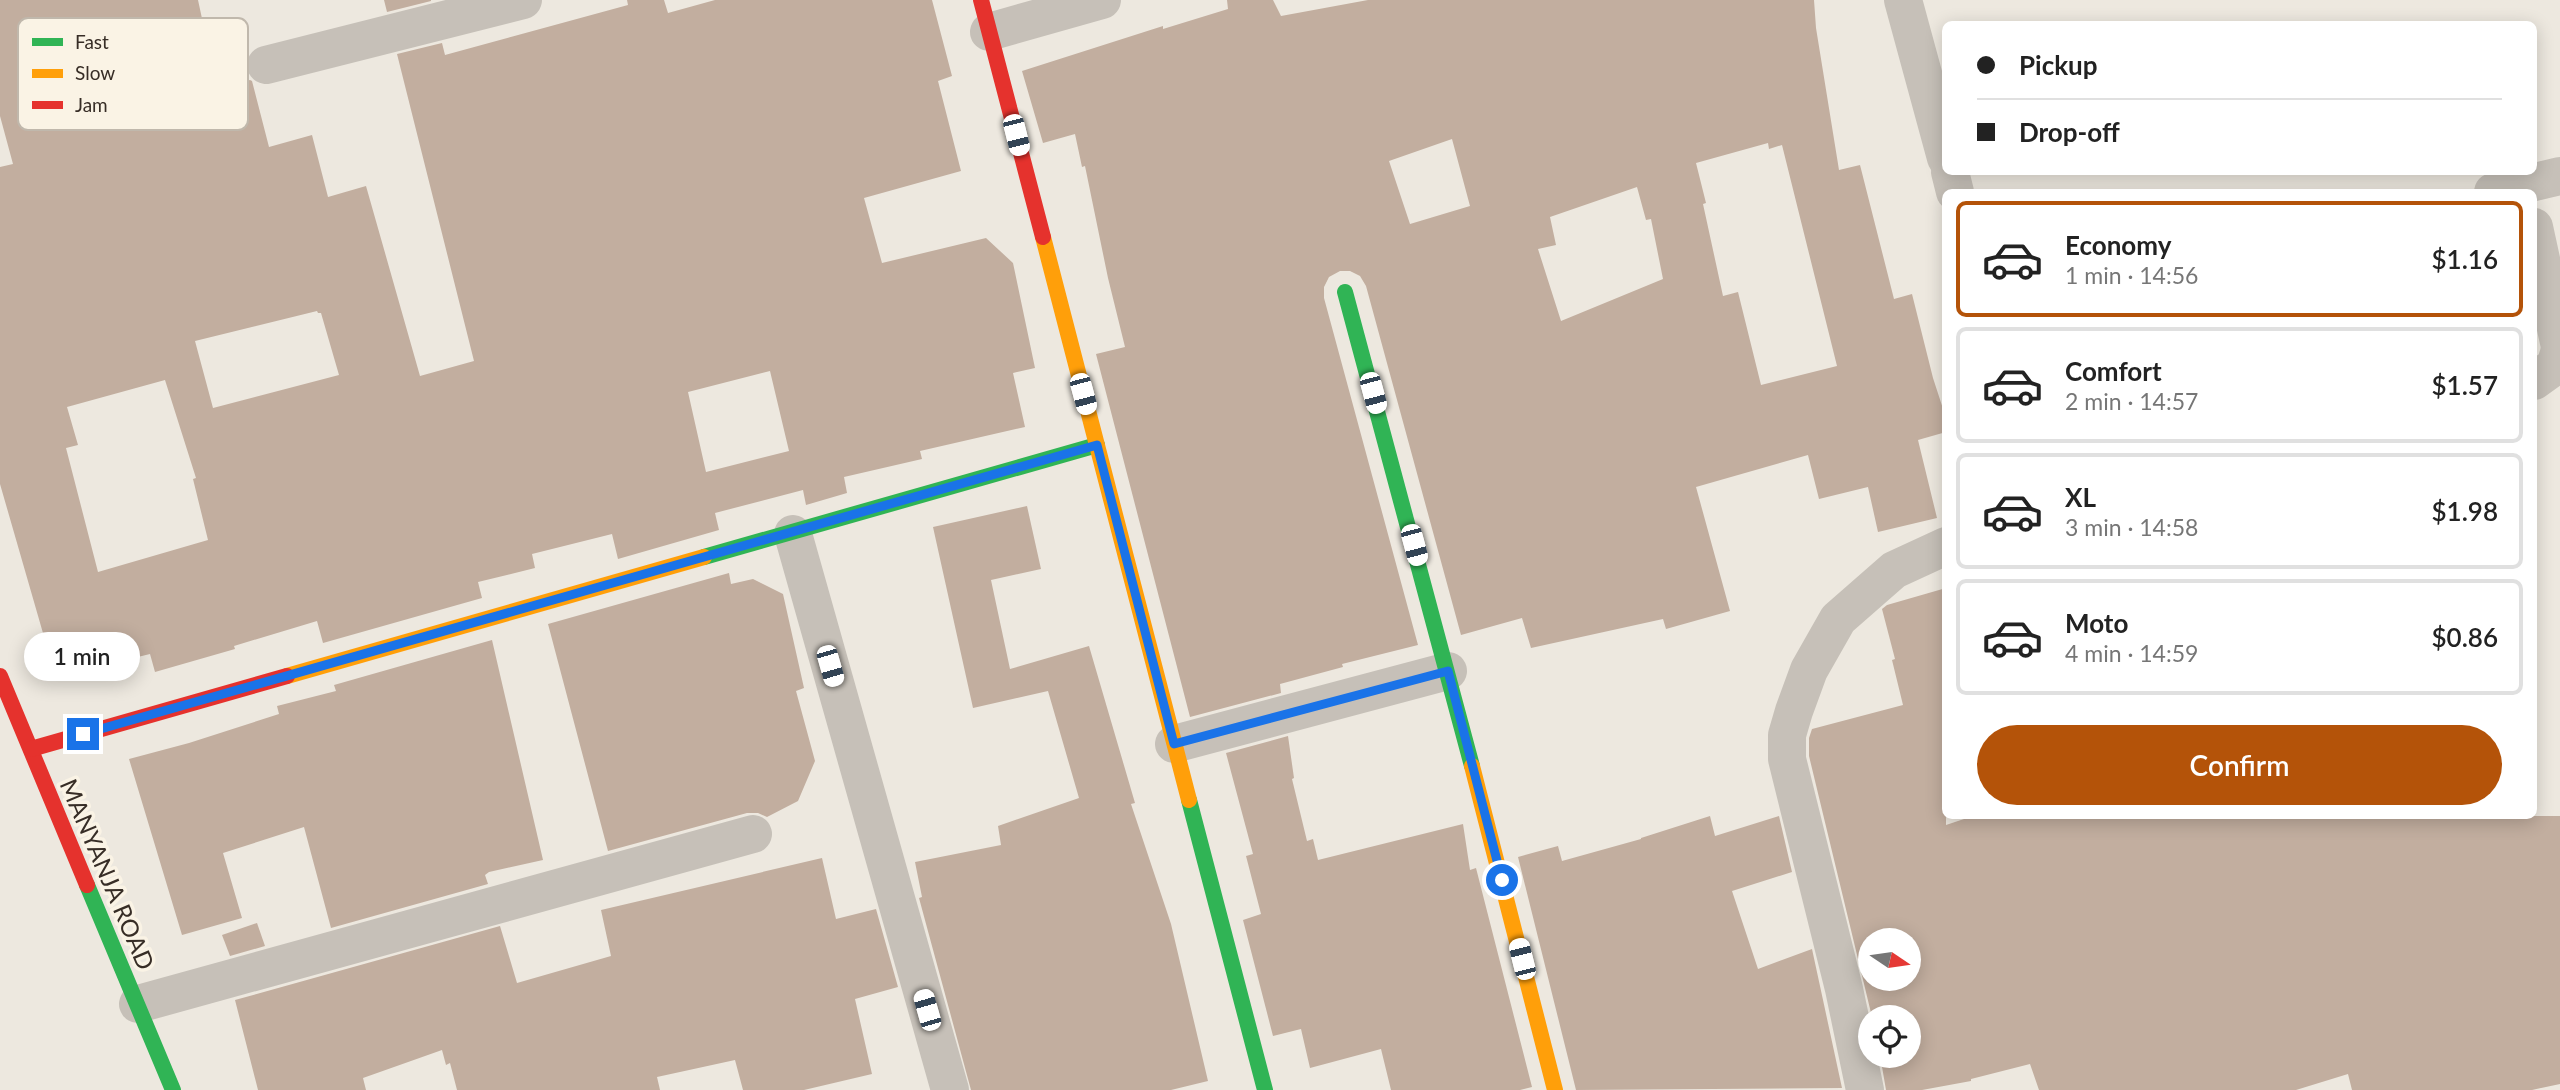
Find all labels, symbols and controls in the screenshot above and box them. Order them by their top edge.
legend [18,18,248,130]
text: Fast [75,30,109,53]
text: Pickup [2019,49,2098,81]
text: Slow [75,61,115,84]
text: Jam [75,93,108,116]
car [1001,112,1032,158]
text: Drop-off [2019,116,2120,148]
icon: car [1981,228,2044,291]
text: Economy [2065,229,2171,261]
text: $1.16 [2432,243,2498,275]
text: 1 min · 14:56 [2065,261,2198,289]
icon: car [1981,354,2044,417]
text: Comfort [2065,355,2162,387]
text: $1.57 [2432,369,2498,401]
car [1358,370,1389,416]
car [1068,371,1099,417]
text: 2 min · 14:57 [2065,387,2198,415]
icon: car [1981,480,2044,543]
text: XL [2065,481,2096,513]
text: $1.98 [2432,495,2498,527]
text: 3 min · 14:58 [2065,513,2198,541]
car [1399,522,1430,568]
icon: car [1981,606,2044,669]
text: Moto [2065,607,2128,639]
text: $0.86 [2432,621,2498,653]
callout: 1 min [25,632,141,682]
text: 4 min · 14:59 [2065,639,2198,667]
text: 1 min [54,642,110,670]
car [815,643,846,689]
route end [67,718,99,750]
button: Confirm [1977,725,2502,805]
street label: MANYANJA ROAD [55,774,161,974]
route start [1486,864,1518,896]
north arrow [1858,928,1922,990]
map controls [1858,928,1921,1068]
car [1507,936,1538,982]
car [912,987,943,1033]
button: locate [1858,1005,1921,1068]

